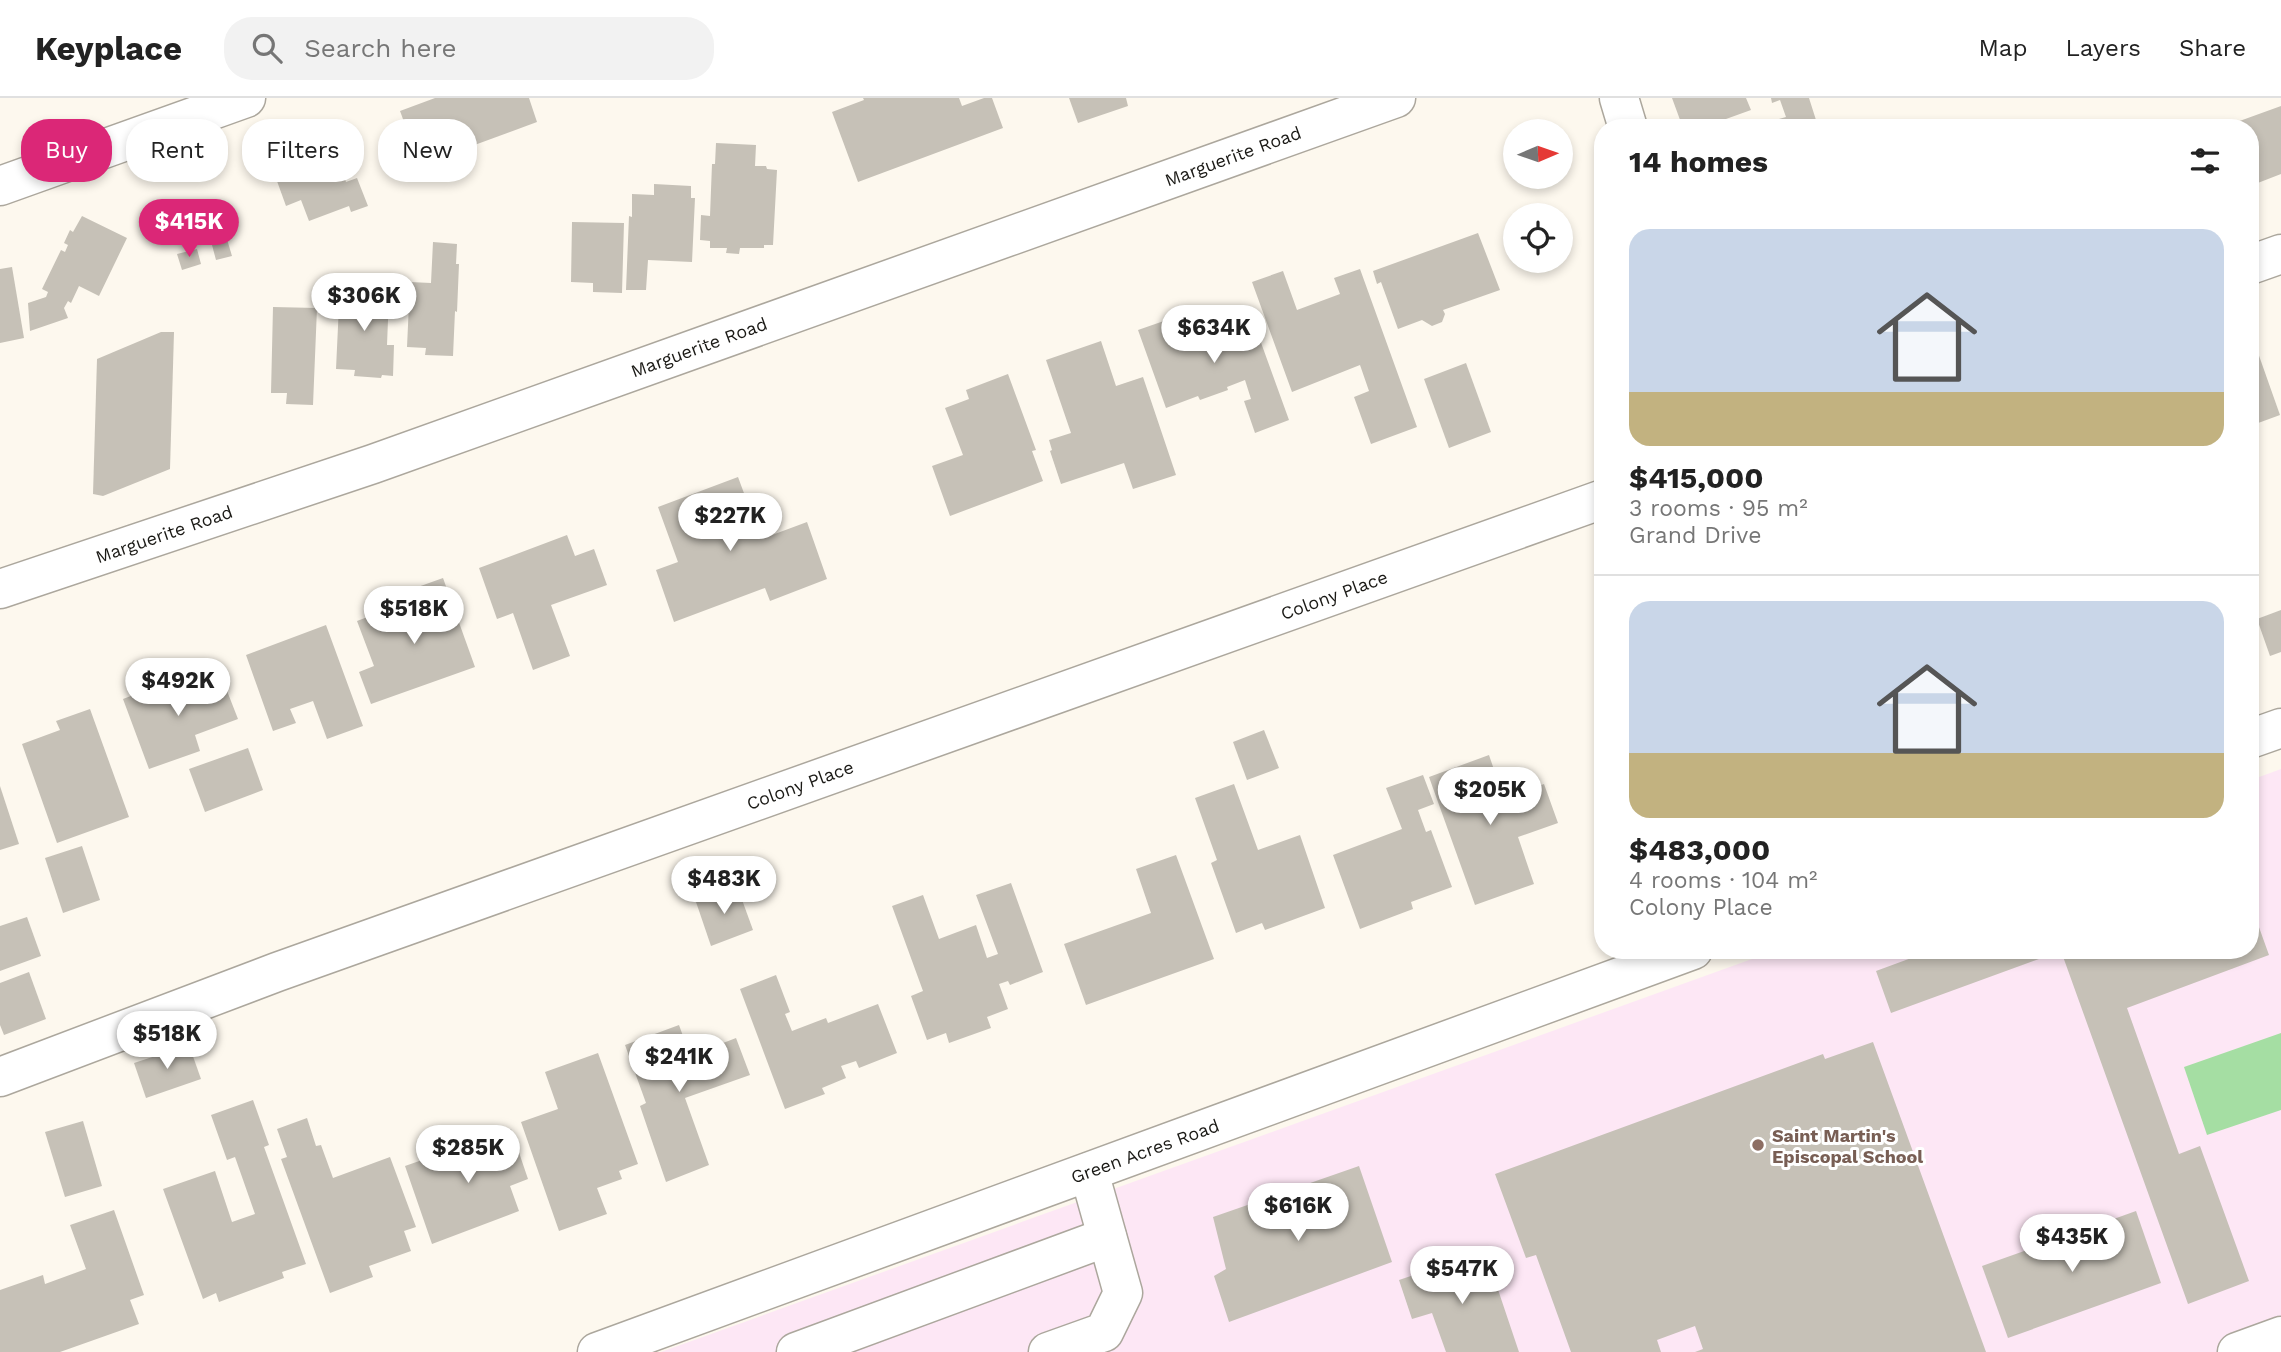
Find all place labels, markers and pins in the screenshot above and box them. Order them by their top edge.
pin: $415K [140,200,238,259]
pin: $306K [315,274,413,333]
pin: $634K [1165,306,1263,365]
pin: $227K [681,494,779,553]
pin: $518K [365,587,463,646]
pin: $492K [129,658,227,718]
pin: $205K [1441,768,1539,827]
pin: $483K [675,856,773,916]
pin: $518K [118,1012,216,1071]
pin: $241K [630,1034,728,1094]
place label: Saint Martin's Episcopal School [1772,1125,1923,1167]
pin: $285K [419,1126,517,1185]
marker: Saint Martin's Episcopal School [1750,1137,1766,1153]
pin: $616K [1249,1184,1347,1243]
pin: $435K [2023,1214,2121,1274]
pin: $547K [1413,1246,1511,1306]

